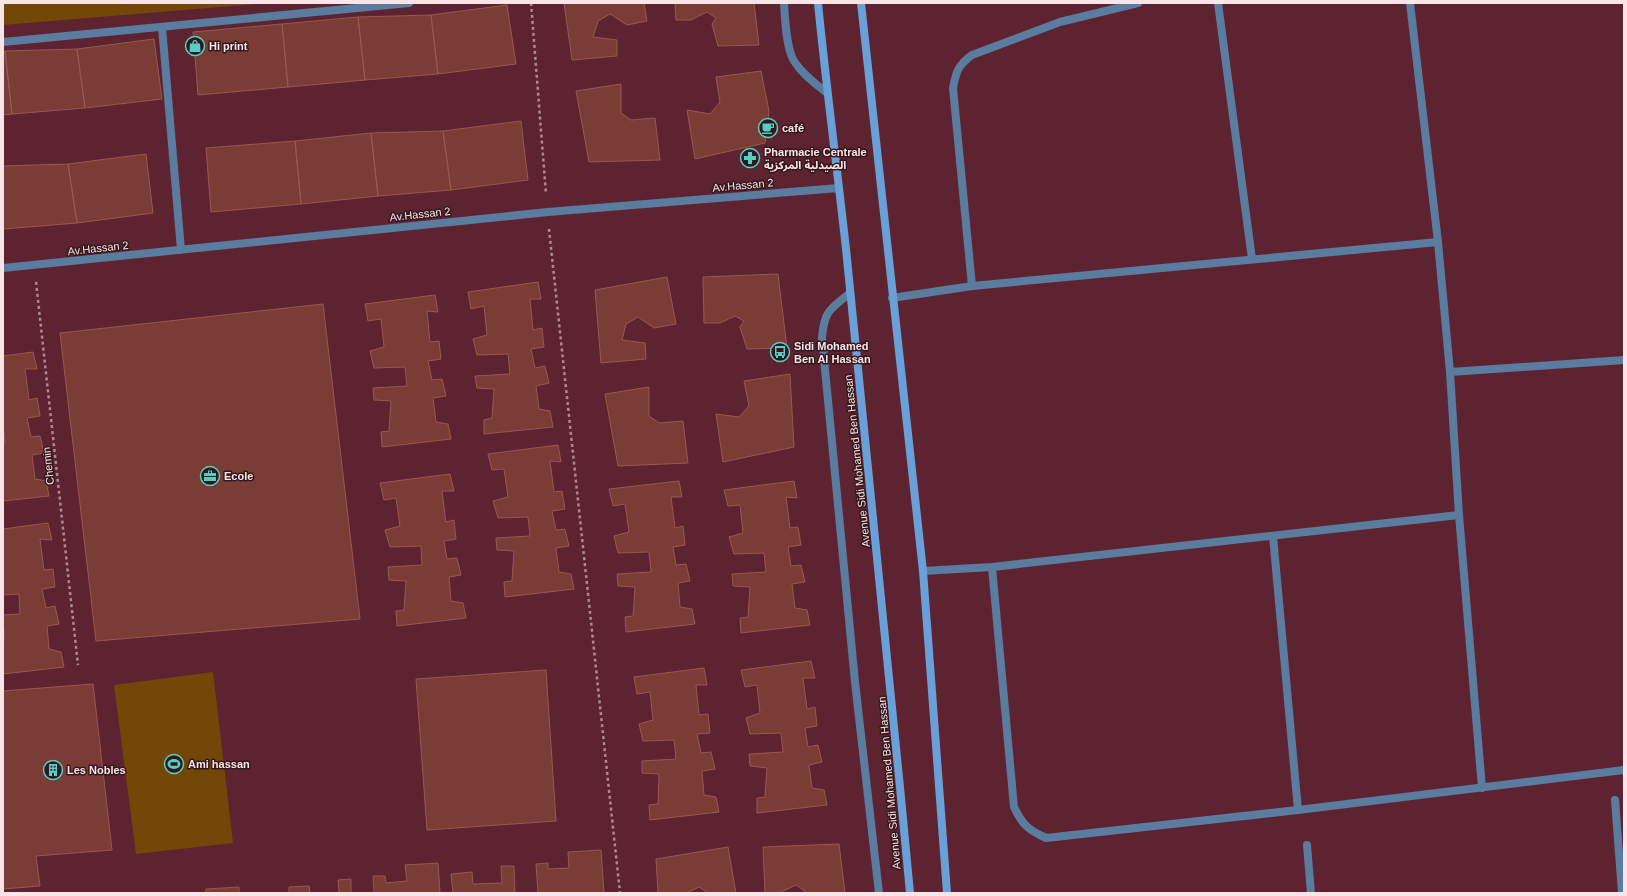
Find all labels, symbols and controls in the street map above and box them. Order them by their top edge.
shop icon: Hi print [184,35,206,57]
place label: Hi print [209,40,248,52]
cafe icon: café [757,117,779,139]
place label: café [782,122,804,134]
place label: Pharmacie Centrale الصيدلية المركزية [764,146,867,172]
pharmacy icon: Pharmacie Centrale الصيدلية المركزية [739,147,761,169]
street label: Av.Hassan 2 [712,176,774,194]
street label: Av.Hassan 2 [389,205,451,223]
street label: Av.Hassan 2 [67,239,129,257]
place label: Sidi Mohamed Ben Al Hassan [794,340,871,365]
bus stop icon: Sidi Mohamed Ben Al Hassan [769,341,791,363]
street label: Avenue Sidi Mohamed Ben Hassan [842,374,872,548]
street label: Chemin [40,447,56,485]
office icon: Ecole [199,465,221,487]
place label: Ecole [224,470,253,482]
street label: Avenue Sidi Mohamed Ben Hassan [875,696,903,870]
sports icon: Ami hassan [163,753,185,775]
place label: Ami hassan [188,758,250,770]
building icon: Les Nobles [42,759,64,781]
place label: Les Nobles [67,764,126,776]

